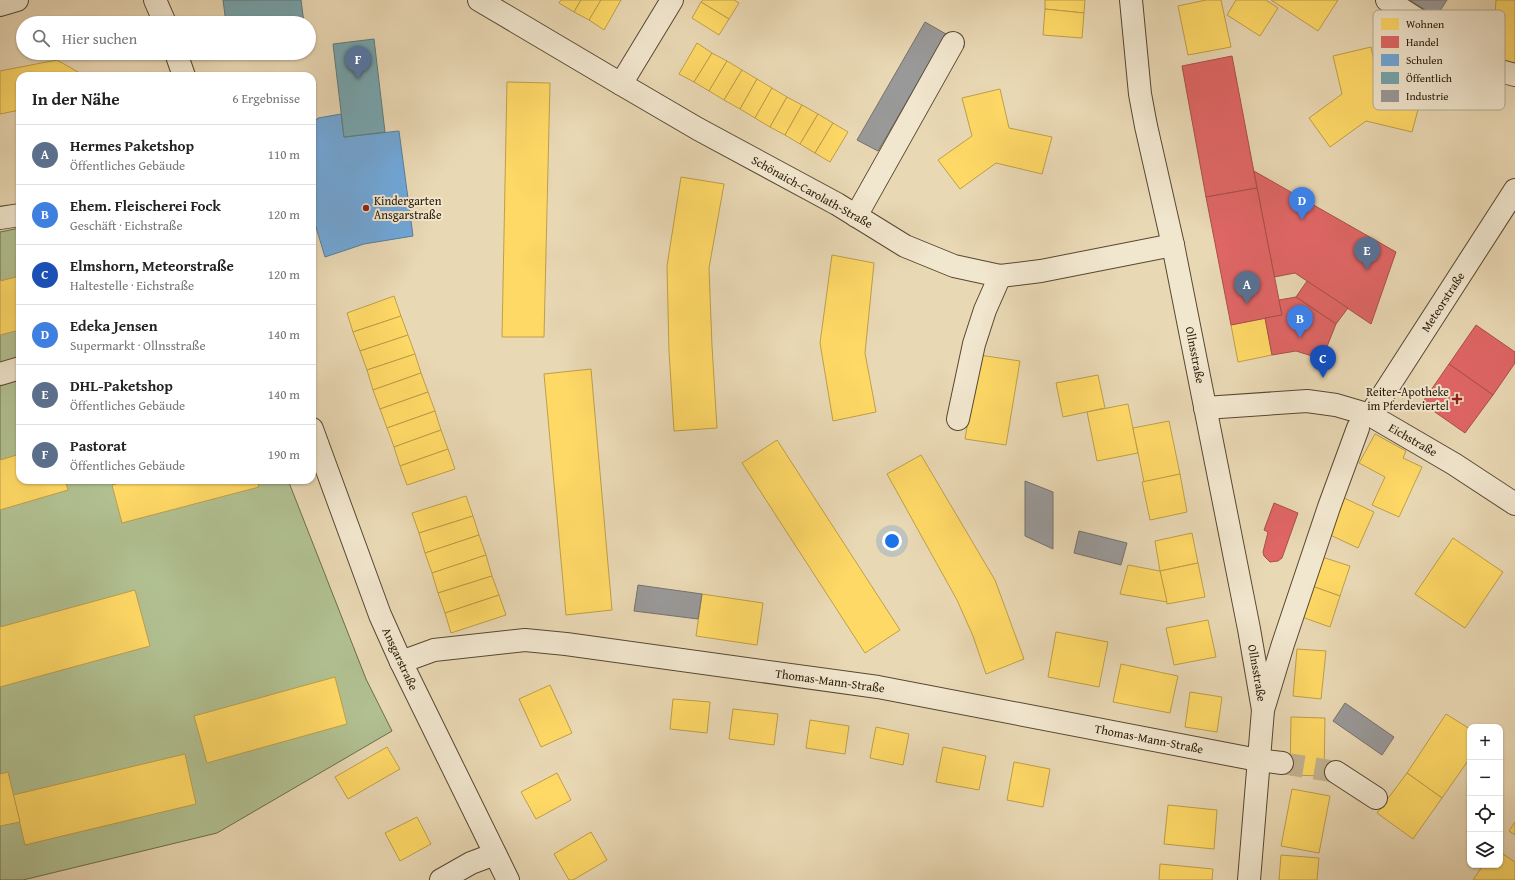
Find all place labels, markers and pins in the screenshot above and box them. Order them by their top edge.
pin: F [345,46,371,79]
pin: D [1289,187,1315,220]
place label: Kindergarten Ansgarstraße [374,192,442,223]
marker: Kindergarten Ansgarstraße [361,203,371,213]
pin: E [1354,237,1380,270]
pin: A [1234,271,1260,304]
pin: B [1287,305,1313,338]
pin: C [1310,345,1336,378]
place label: Reiter-Apotheke im Pferdeviertel [1366,383,1450,414]
marker: Reiter-Apotheke im Pferdeviertel [1452,394,1462,404]

